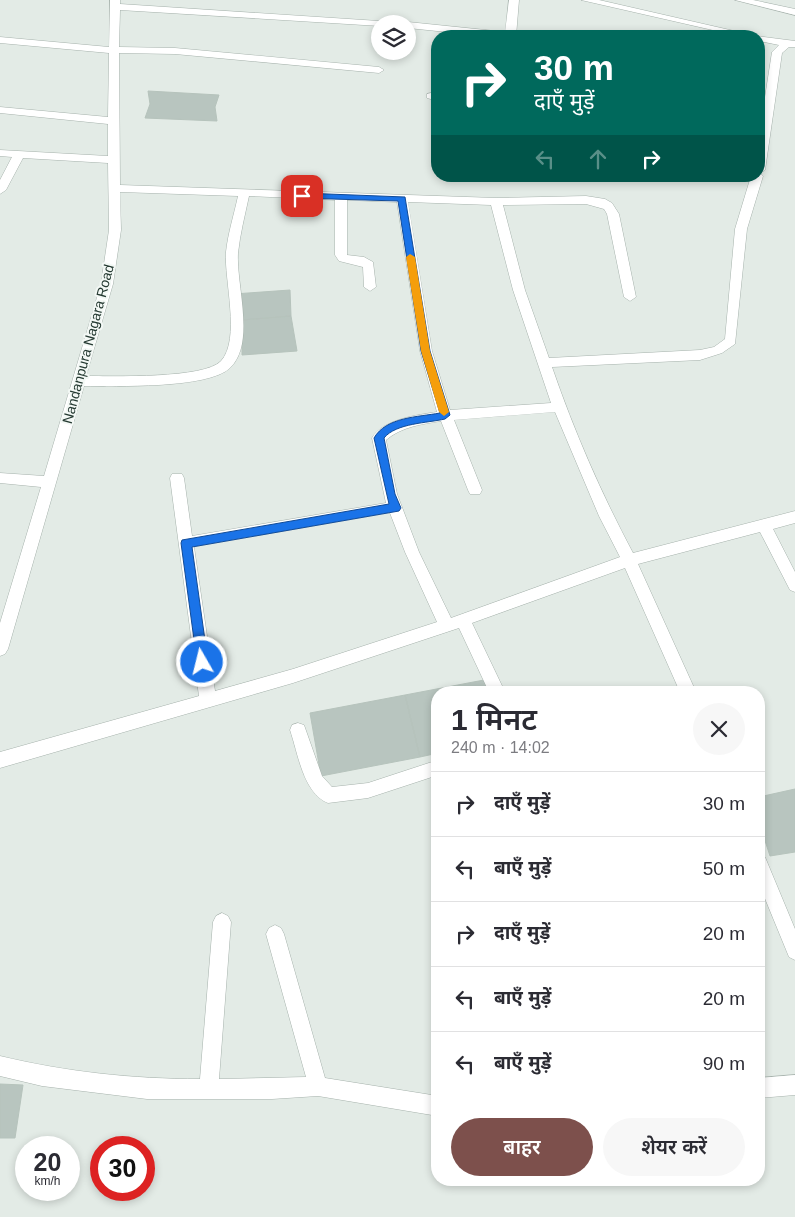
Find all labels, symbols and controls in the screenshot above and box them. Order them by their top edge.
map controls [371,15,416,60]
button: layers [371,15,416,60]
text: 30 m [534,48,614,87]
icon: right [451,50,516,115]
text: दाएँ मुड़ें [534,89,595,114]
icon: left [531,145,559,173]
icon: ahead [584,145,612,173]
icon: right [637,145,665,173]
pin [281,175,323,217]
icon: arrive [288,182,316,210]
street label: Nandanpura Nagara Road [59,263,117,425]
position arrow [175,635,227,687]
text: 1 मिनट [451,703,537,736]
button: close [693,703,745,755]
text: 240 m · 14:02 [451,739,550,756]
icon: right [451,790,479,818]
text: दाएँ मुड़ें [494,792,550,813]
text: 30 m [703,793,745,814]
icon: left [451,855,479,883]
text: बाएँ मुड़ें [494,857,551,878]
text: 50 m [703,858,745,879]
icon: right [451,920,479,948]
text: दाएँ मुड़ें [494,922,550,943]
text: 20 m [703,923,745,944]
icon: left [451,985,479,1013]
text: बाएँ मुड़ें [494,987,551,1008]
text: 20 m [703,988,745,1009]
icon: left [451,1050,479,1078]
text: बाएँ मुड़ें [494,1052,551,1073]
text: 90 m [703,1053,745,1074]
button: बाहर [451,1118,593,1176]
button: शेयर करें [603,1118,745,1176]
speed limit sign: 30 [90,1136,155,1201]
text: 20 [34,1148,61,1176]
text: km/h [34,1174,61,1188]

